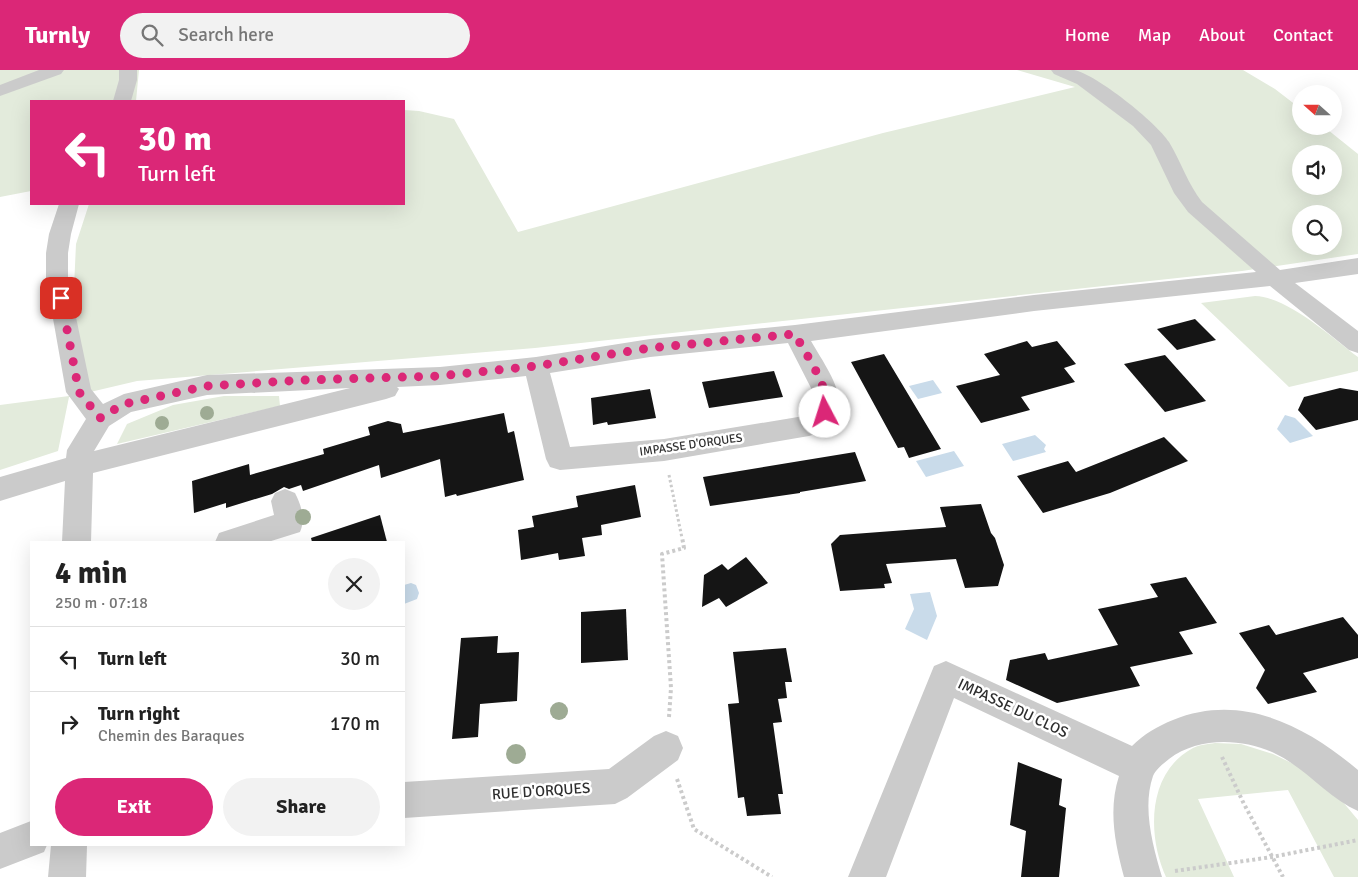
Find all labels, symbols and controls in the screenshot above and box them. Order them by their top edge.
search box [120,13,470,58]
text: Turnly [25,20,90,50]
icon: search [138,21,166,49]
text: Search here [178,23,274,47]
text: Home [1065,24,1110,46]
text: Map [1138,24,1171,46]
text: About [1199,24,1245,46]
text: Contact [1273,24,1333,46]
north arrow [1292,85,1342,135]
map controls [1292,85,1342,255]
text: 30 m [138,117,212,160]
icon: left [55,120,120,185]
button: sound [1292,145,1342,195]
text: Turn left [138,160,216,187]
button: search [1292,205,1342,255]
pin [40,277,82,319]
icon: arrive [47,284,75,312]
position arrow [798,385,850,437]
street label: IMPASSE D'ORQUES [639,430,744,460]
text: 4 min [55,555,127,592]
button: close [328,558,380,610]
text: 250 m · 07:18 [55,593,148,613]
icon: left [55,645,83,673]
text: Turn left [98,647,167,671]
text: 30 m [340,647,380,671]
street label: IMPASSE DU CLOS [955,675,1071,741]
text: Turn right [98,702,180,726]
icon: right [55,710,83,738]
text: 170 m [330,712,380,736]
text: Chemin des Baraques [98,726,245,746]
button: Exit [55,778,213,836]
button: Share [223,778,380,836]
street label: RUE D'ORQUES [491,779,591,803]

